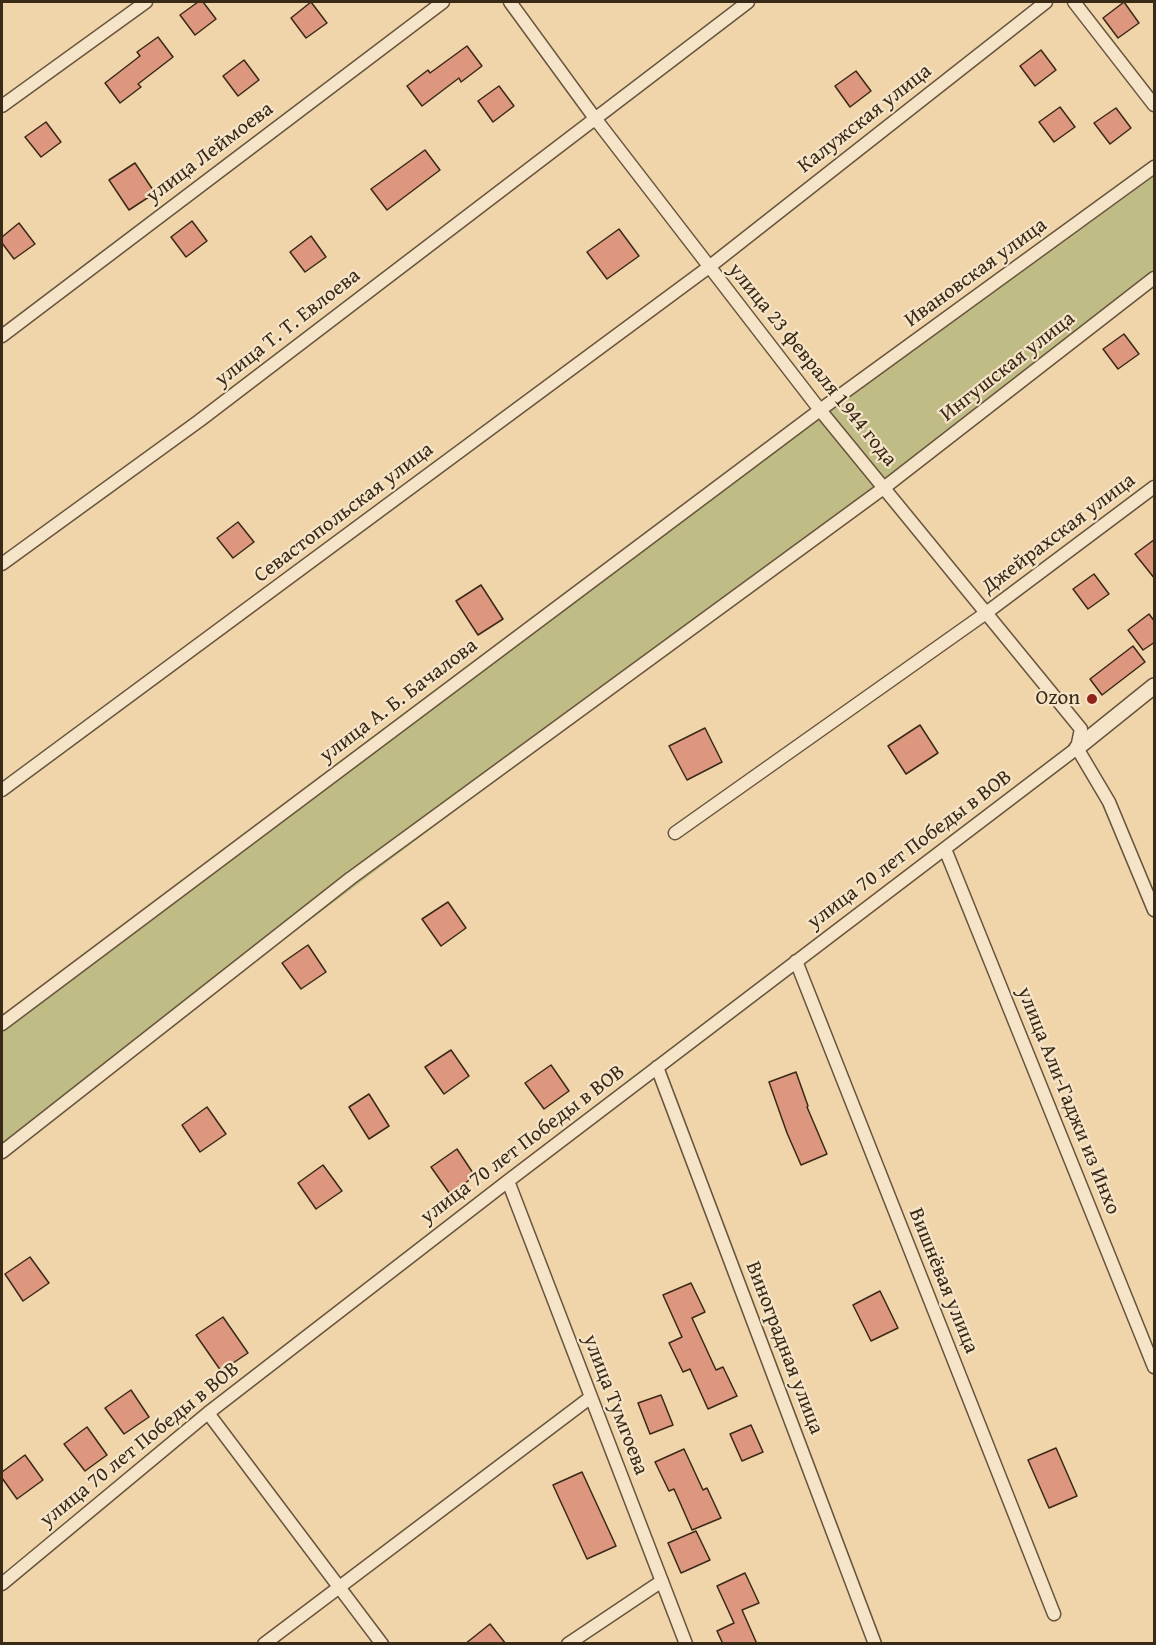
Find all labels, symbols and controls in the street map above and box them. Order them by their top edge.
street label: Калужская улица [793,59,937,179]
street label: улица Леймоева [141,97,279,209]
street label: Ивановская улица [900,213,1052,333]
street label: улица 23 февраля 1944 года [722,258,902,472]
street label: улица Т. Т. Евлоева [210,263,366,393]
street label: Ингушская улица [936,307,1080,427]
street label: Севастопольская улица [249,437,439,589]
street label: Джейрахская улица [977,468,1141,600]
street label: улица А. Б. Бачалова [315,633,483,769]
place label: Ozon [1036,686,1080,712]
marker: Ozon [1085,692,1099,706]
street label: улица 70 лет Победы в ВОВ [803,765,1017,935]
street label: улица Али-Гаджи из Инхо [1011,983,1125,1219]
street label: улица 70 лет Победы в ВОВ [416,1060,630,1230]
street label: Вишнёвая улица [902,1205,984,1357]
street label: Виноградная улица [739,1258,829,1438]
street label: улица Тумгоева [577,1331,653,1479]
street label: улица 70 лет Победы в ВОВ [35,1357,245,1533]

